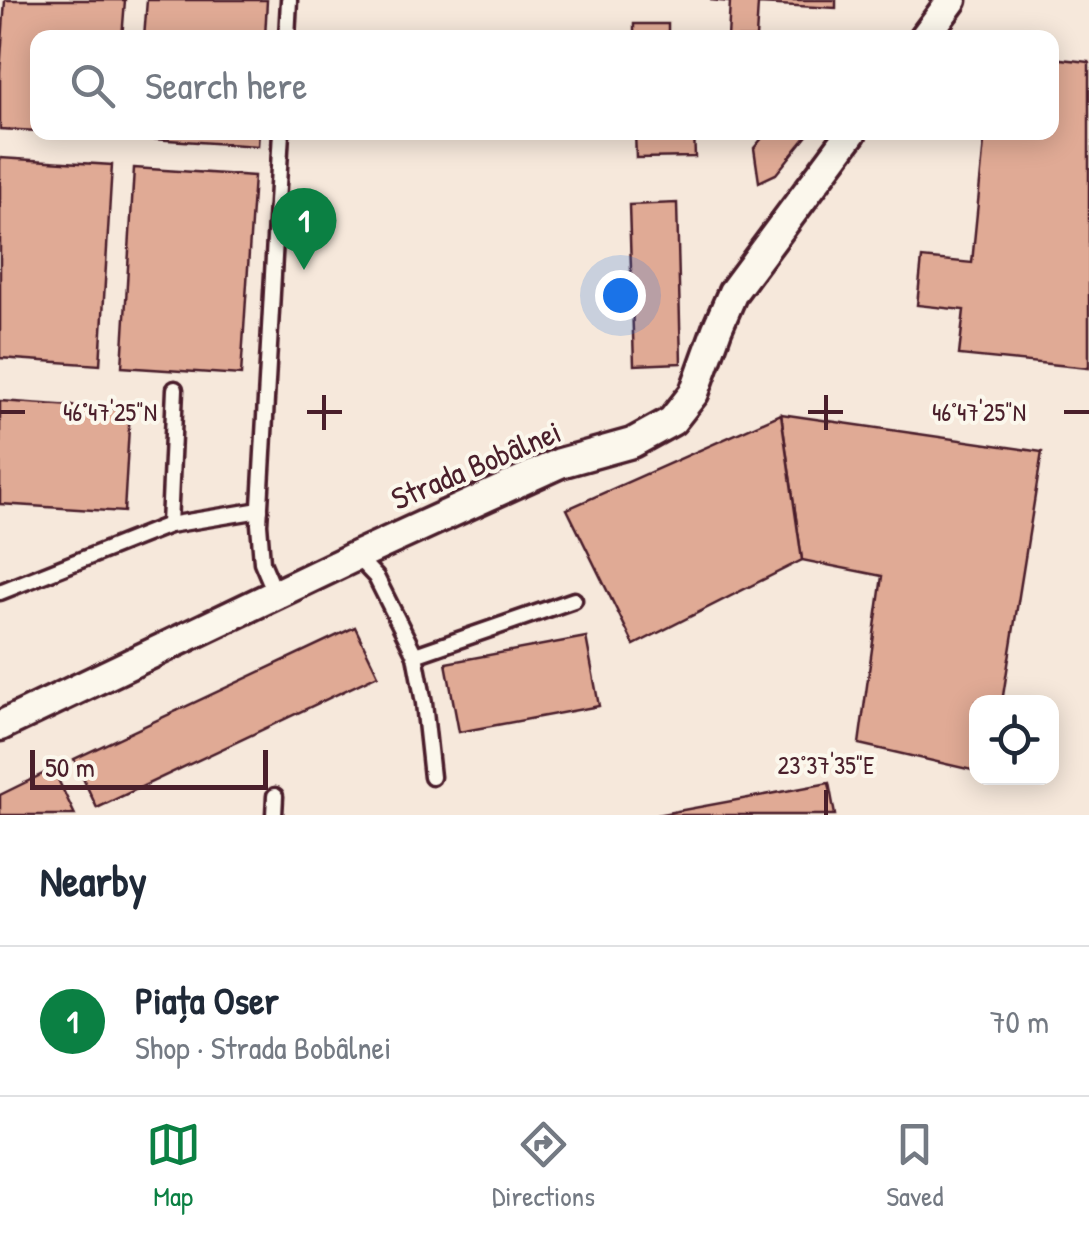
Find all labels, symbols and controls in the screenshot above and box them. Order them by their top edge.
search box [30,30,1059,140]
icon: search [65,58,120,113]
text: Search here [145,59,307,111]
pin: 1 [272,188,336,270]
your location [595,270,646,321]
text: 46°47'25"N [63,395,157,429]
text: 46°47'25"N [932,395,1026,429]
street label: Strada Bobâlnei [384,409,567,520]
map controls [969,695,1059,785]
button: locate [969,695,1059,785]
scale bar [30,745,268,790]
text: 50 m [45,748,95,786]
text: 23°37'35"E [778,748,874,782]
text: Nearby [40,852,147,909]
text: Piața Oser [135,974,279,1026]
text: 1 [67,1000,78,1043]
text: 70 m [990,1000,1049,1043]
text: Shop · Strada Bobâlnei [135,1026,392,1069]
tab: Map [146,1117,201,1215]
tab: Directions [492,1117,595,1215]
tab: Saved [886,1117,943,1215]

